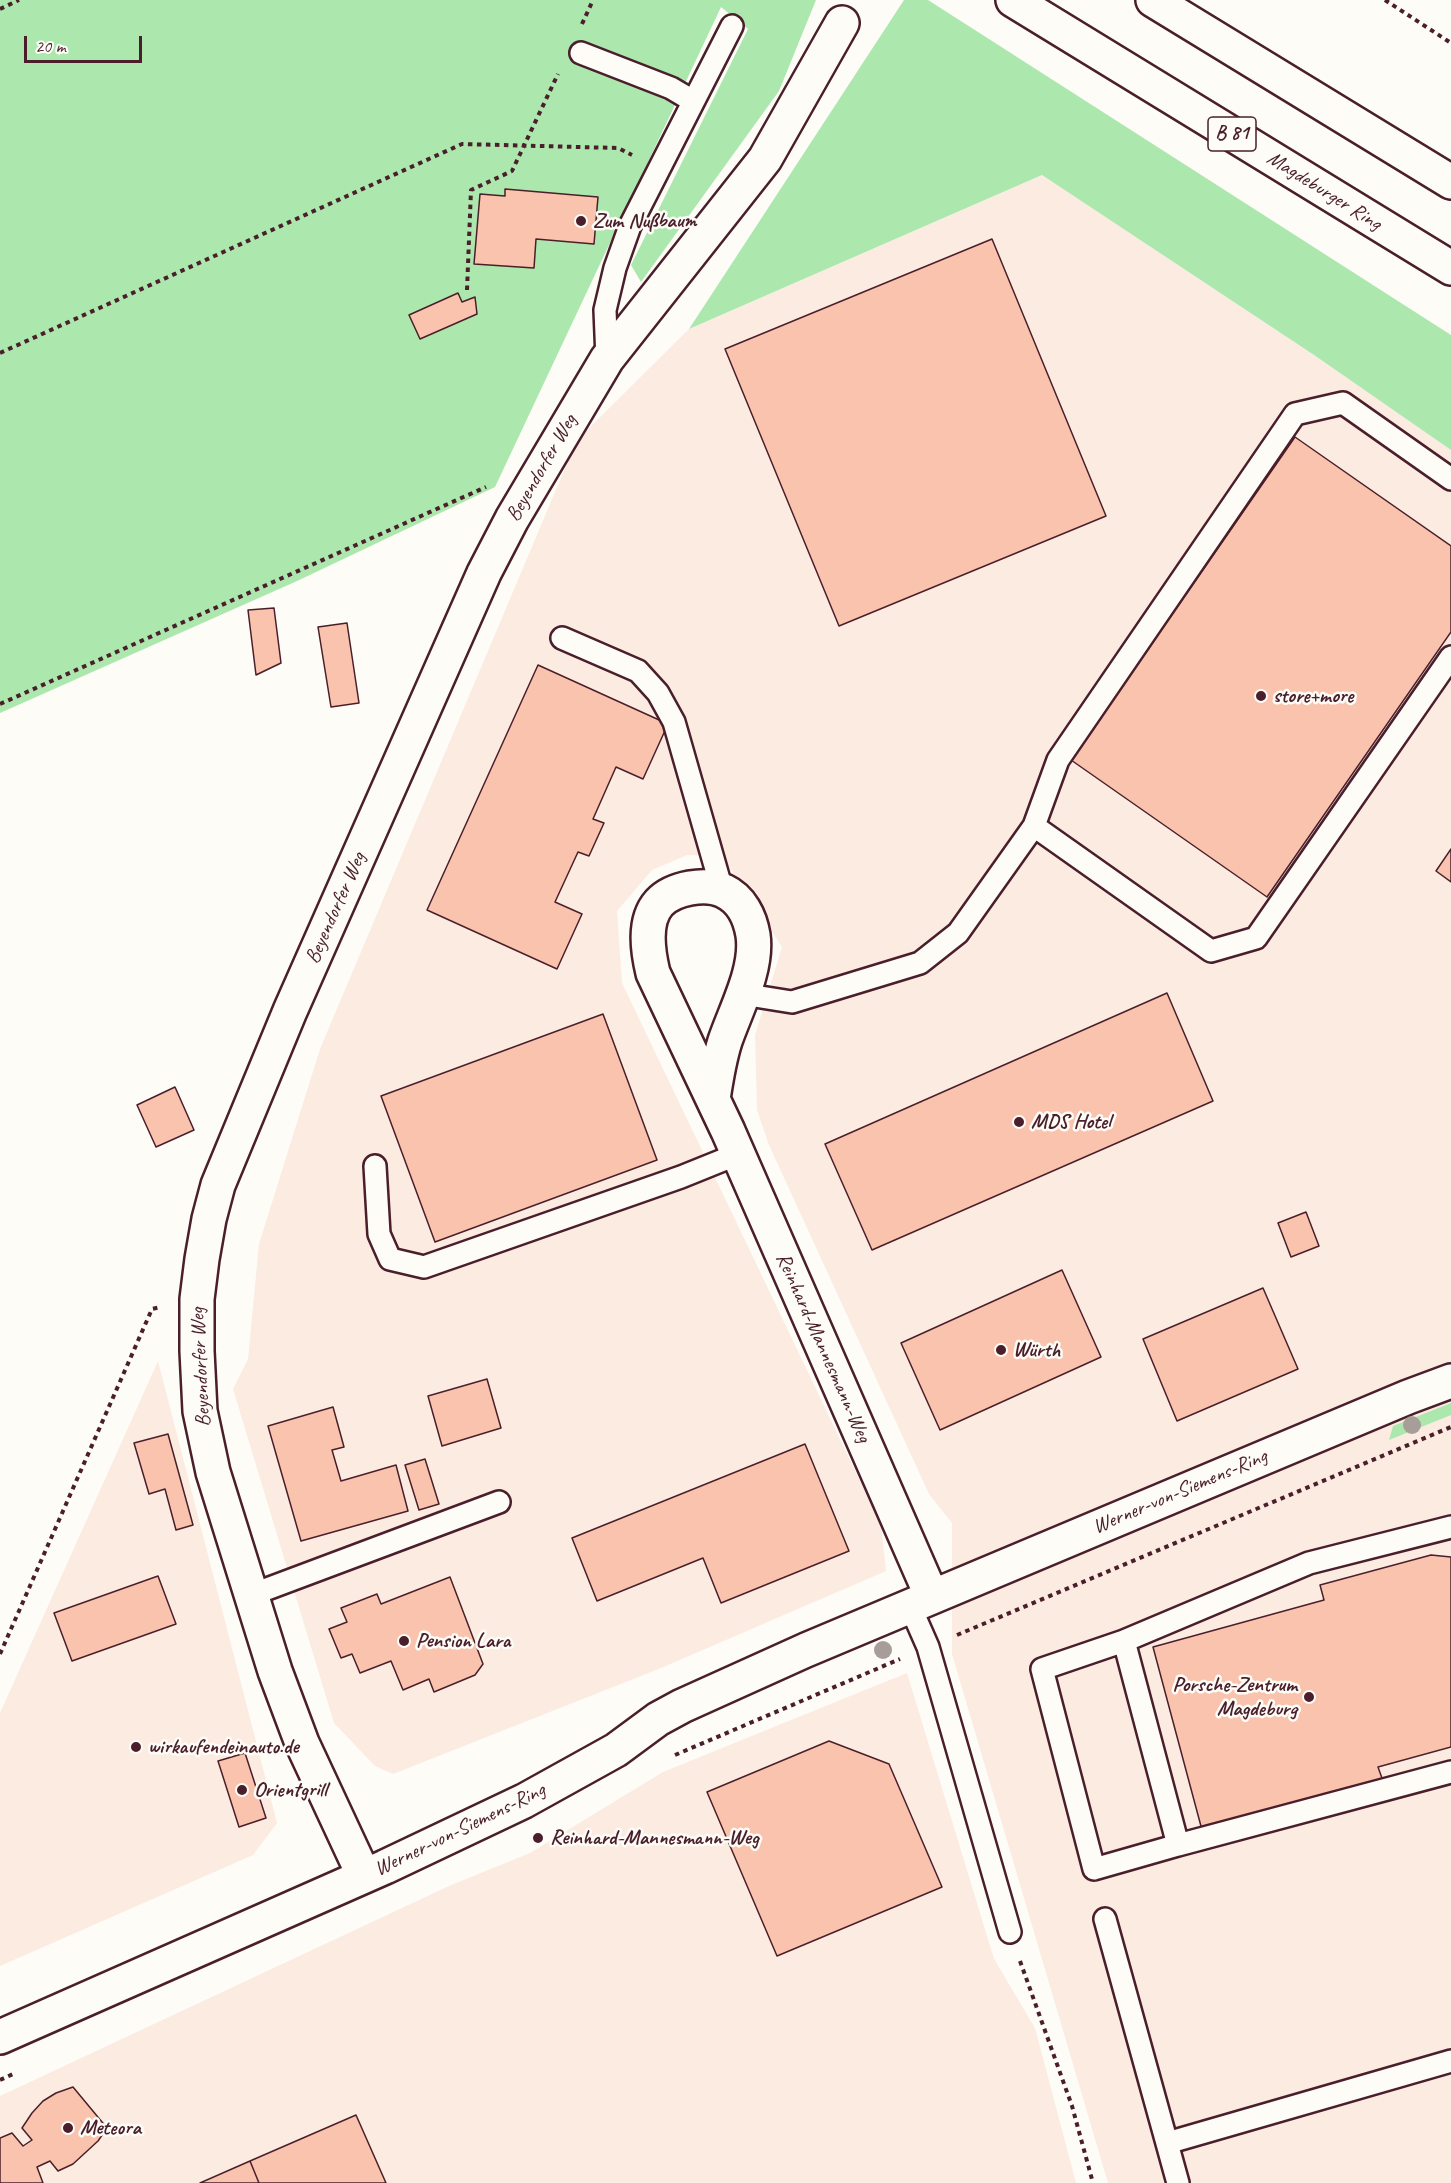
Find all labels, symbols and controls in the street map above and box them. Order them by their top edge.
scale bar [27,24,146,62]
text: 20 m [35,35,66,57]
road number: B 81 [1208,117,1256,151]
street label: Magdeburger Ring [1262,146,1386,236]
place label: Zum Nußbaum [593,208,696,234]
marker: Zum Nußbaum [574,214,588,228]
street label: Beyendorfer Weg [501,410,583,526]
place label: store+more [1273,683,1353,709]
marker: store+more [1254,689,1268,703]
street label: Beyendorfer Weg [300,848,372,968]
place label: MDS Hotel [1031,1109,1111,1135]
marker: MDS Hotel [1012,1115,1026,1129]
street label: Reinhard-Mannesmann-Weg [770,1249,876,1447]
street label: Beyendorfer Weg [185,1307,217,1427]
place label: Würth [1013,1337,1060,1363]
marker: Würth [994,1343,1008,1357]
street label: Werner-von-Siemens-Ring [1089,1444,1271,1540]
place label: Pension Lara [416,1628,510,1654]
marker: Pension Lara [397,1634,411,1648]
place label: Porsche-Zentrum Magdeburg [1172,1672,1297,1722]
marker: Porsche-Zentrum Magdeburg [1302,1690,1316,1704]
place label: wirkaufendeinauto.de [148,1734,298,1760]
marker: wirkaufendeinauto.de [129,1740,143,1754]
place label: Orientgrill [254,1777,327,1803]
street label: Werner-von-Siemens-Ring [371,1778,549,1882]
marker: Orientgrill [235,1783,249,1797]
place label: Reinhard-Mannesmann-Weg [550,1825,759,1851]
marker: Reinhard-Mannesmann-Weg [531,1831,545,1845]
place label: Meteora [80,2115,141,2141]
marker: Meteora [61,2121,75,2135]

